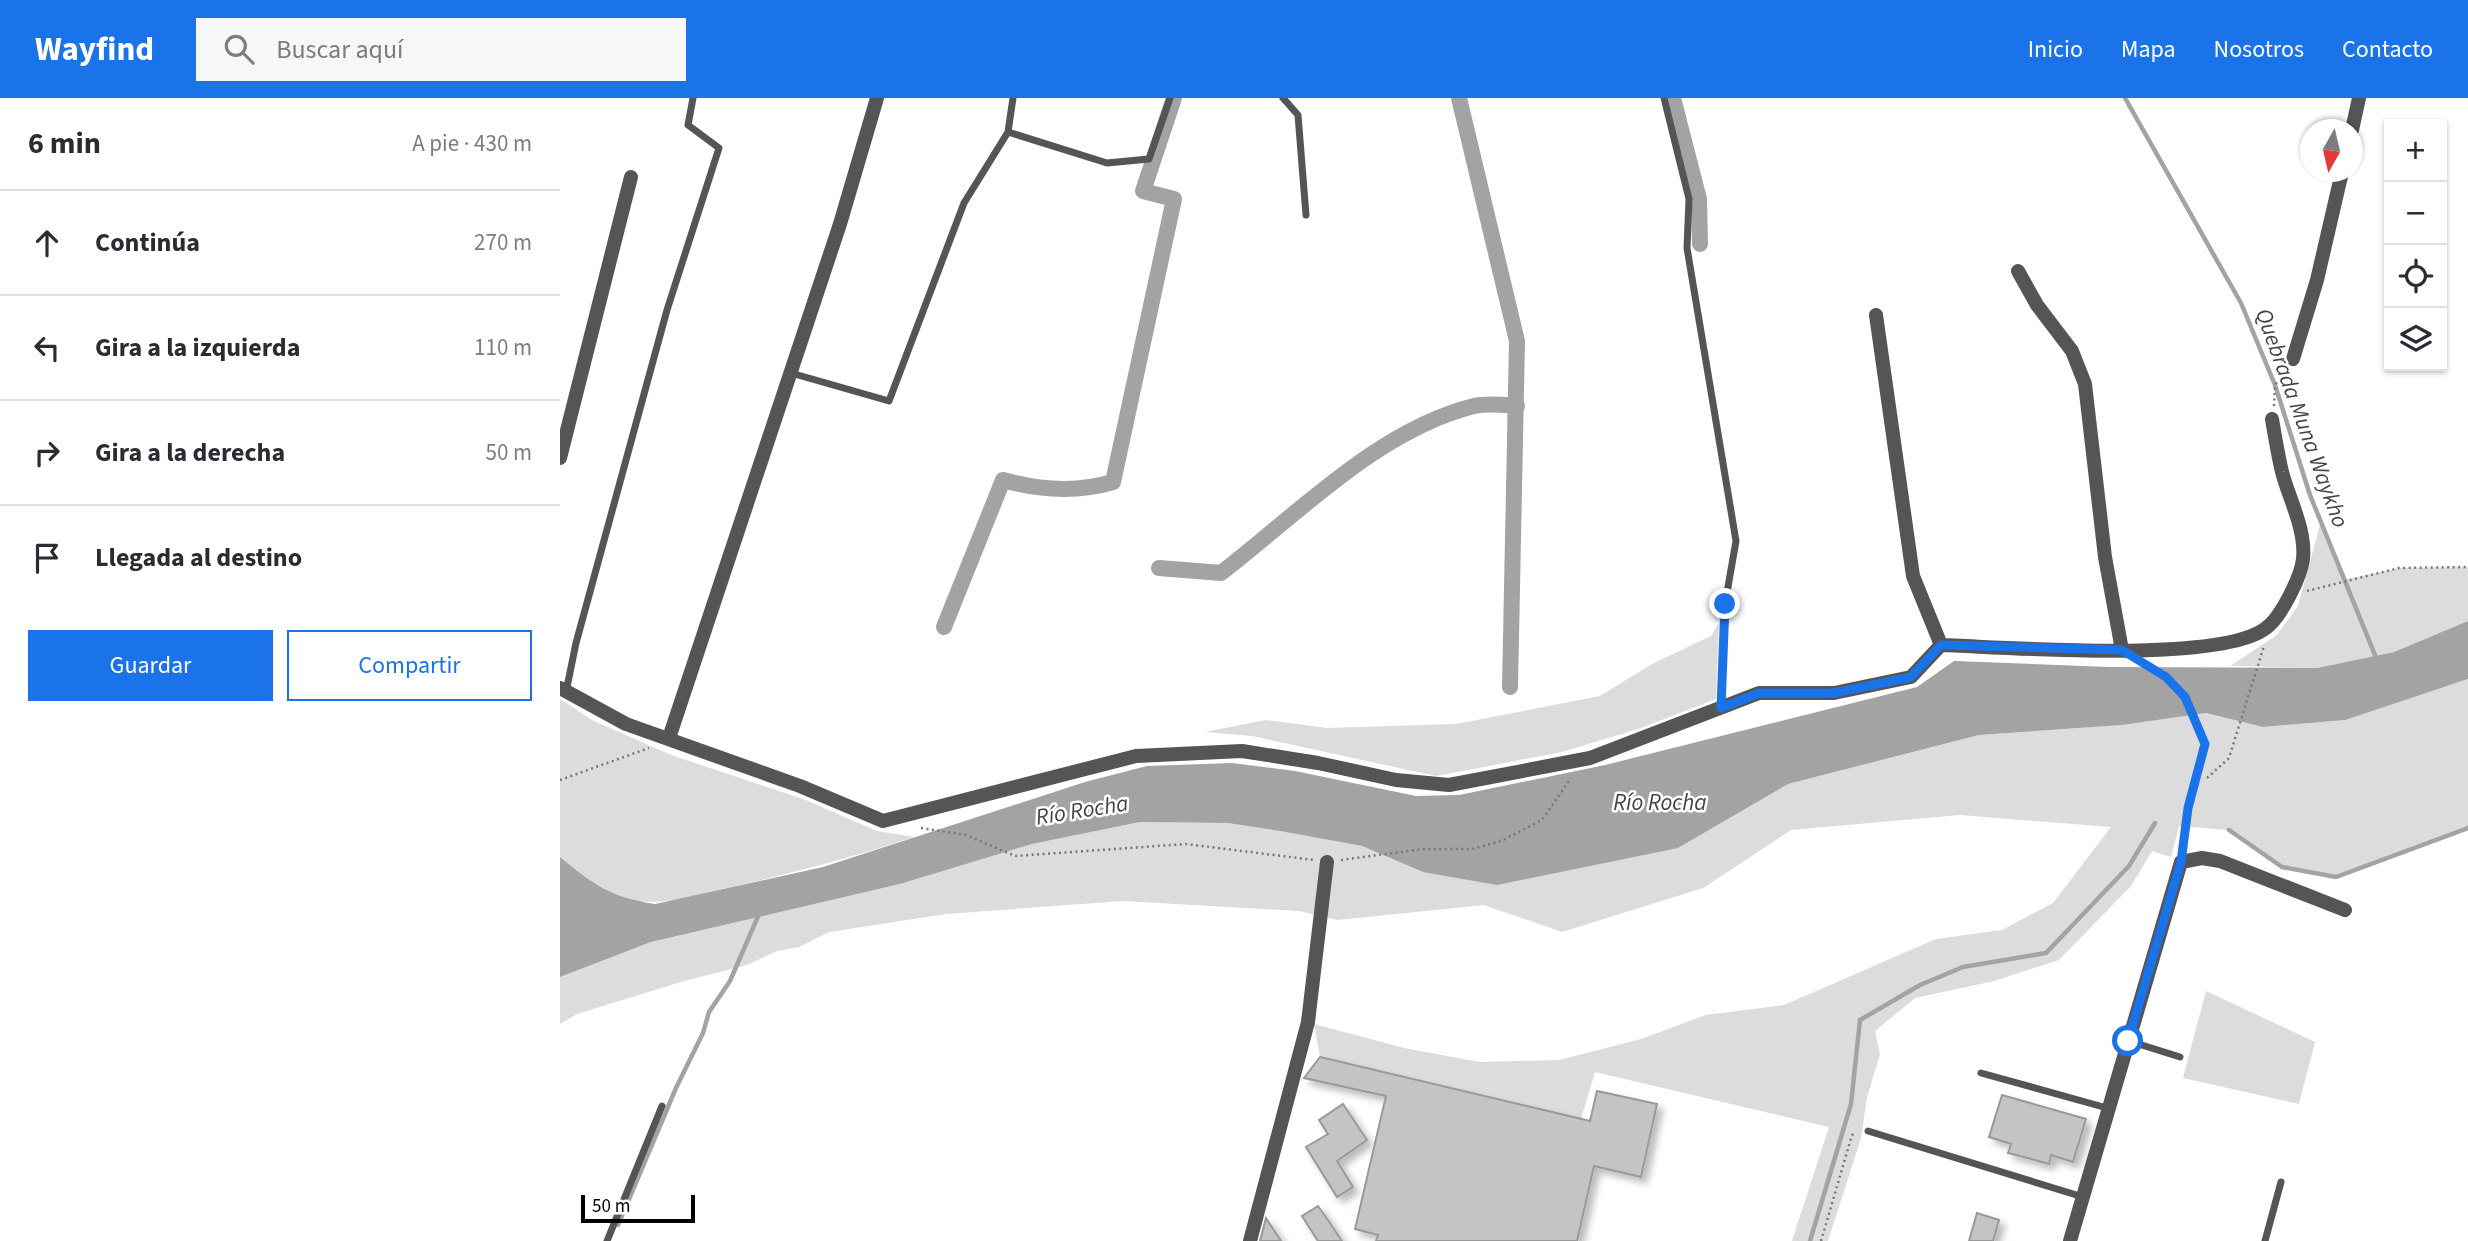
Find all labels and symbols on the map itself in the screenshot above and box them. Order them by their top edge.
north arrow [2300,119,2363,182]
water label: Quebrada Muna Waykho [2247,304,2357,532]
route end [1709,588,1740,619]
water label: Río Rocha [1033,786,1131,834]
water label: Río Rocha [1613,786,1707,819]
route start [2112,1025,2143,1056]
scale bar [581,1192,695,1224]

